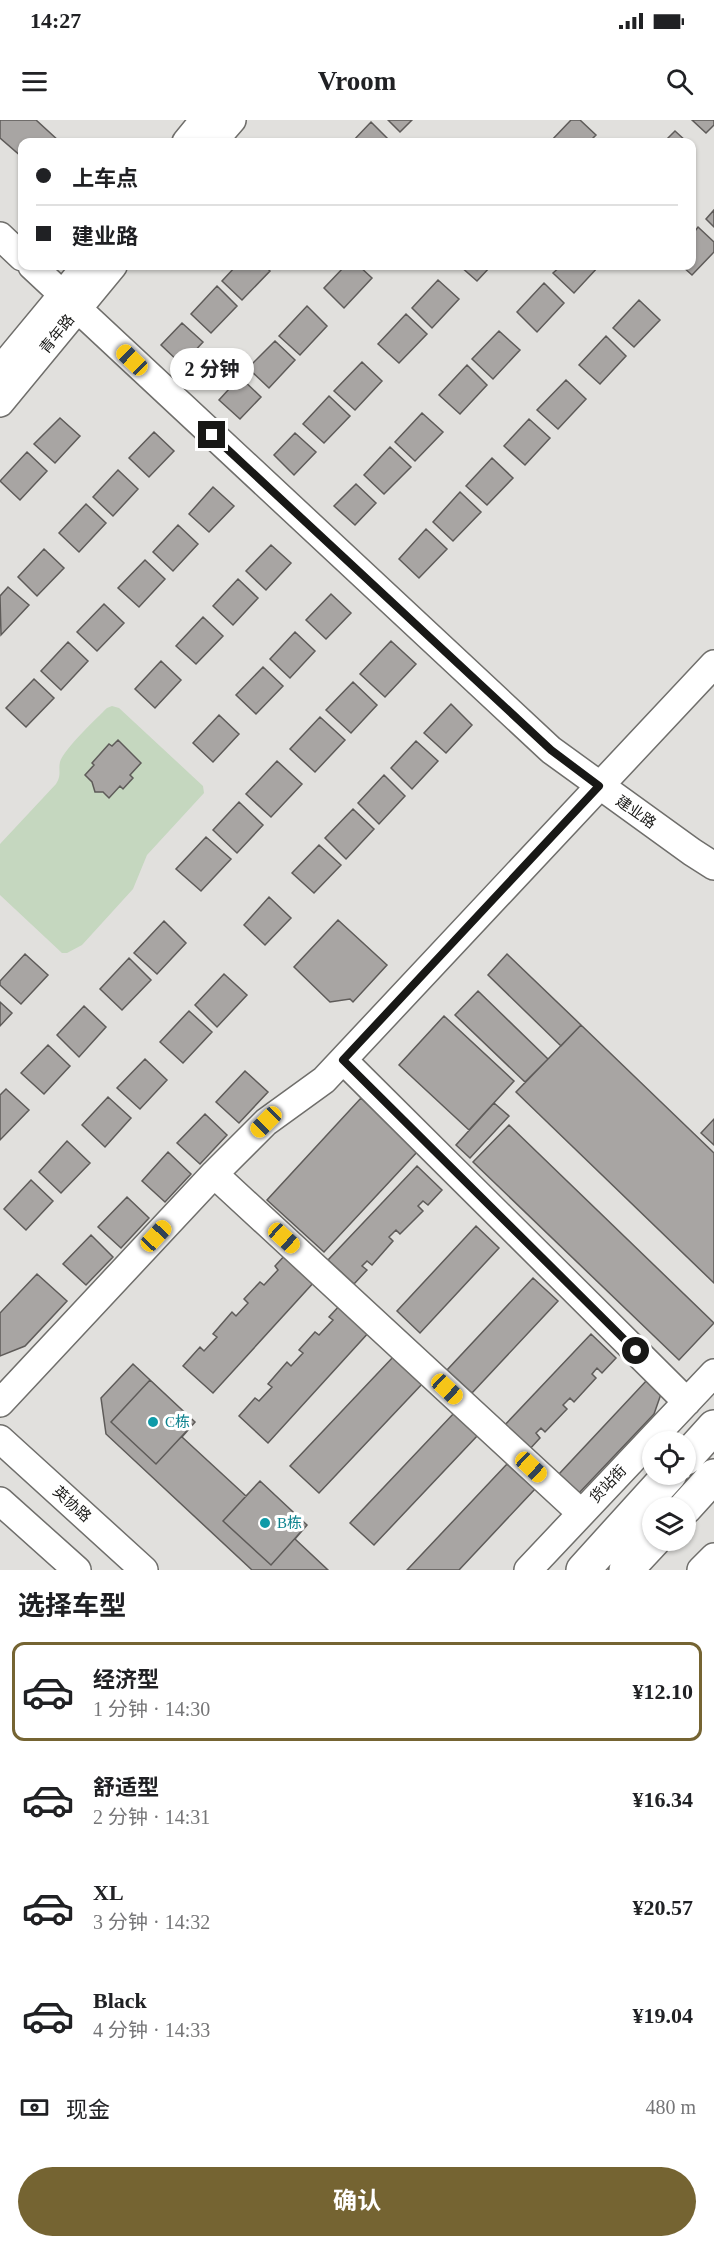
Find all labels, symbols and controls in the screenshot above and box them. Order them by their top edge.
text: 14:27 [30,8,81,33]
icon: menu [18,65,51,98]
icon: search [663,65,696,98]
text: Vroom [318,66,396,96]
text: 上车点 [72,166,138,191]
text: 建业路 [72,224,138,249]
street label: 青年路 [37,311,77,357]
car [113,341,151,379]
callout: 2 分钟 [170,348,254,390]
text: 2 分钟 [185,358,240,380]
route end [198,421,225,448]
street label: 建业路 [613,793,659,831]
car [247,1103,285,1141]
car [137,1217,175,1255]
car [265,1219,303,1257]
route start [622,1337,649,1364]
car [428,1370,466,1408]
place label: C栋 [165,1413,190,1430]
marker: C栋 [146,1415,160,1429]
map controls [642,1431,696,1551]
button: locate [642,1431,696,1485]
car [512,1448,550,1486]
street label: 货站街 [586,1462,629,1506]
street label: 英协路 [50,1483,94,1525]
button: layers [642,1497,696,1551]
place label: B栋 [277,1514,302,1531]
marker: B栋 [258,1516,272,1530]
text: 选择车型 [18,1591,126,1621]
icon: car [21,1665,75,1719]
text: 经济型 [93,1667,159,1692]
text: ¥12.10 [633,1679,693,1704]
text: 1 分钟 · 14:30 [93,1698,210,1720]
icon: car [21,1773,75,1827]
text: 舒适型 [93,1775,159,1800]
text: ¥16.34 [633,1787,693,1812]
text: 2 分钟 · 14:31 [93,1806,210,1828]
text: XL [93,1880,124,1905]
icon: car [21,1881,75,1935]
text: ¥20.57 [633,1895,693,1920]
text: 3 分钟 · 14:32 [93,1911,210,1933]
text: Black [93,1988,147,2013]
icon: car [21,1989,75,2043]
text: ¥19.04 [633,2003,693,2028]
text: 4 分钟 · 14:33 [93,2019,210,2041]
icon: cash [18,2091,51,2124]
text: 480 m [645,2096,696,2118]
text: 现金 [66,2097,110,2122]
button: 确认 [18,2167,696,2236]

